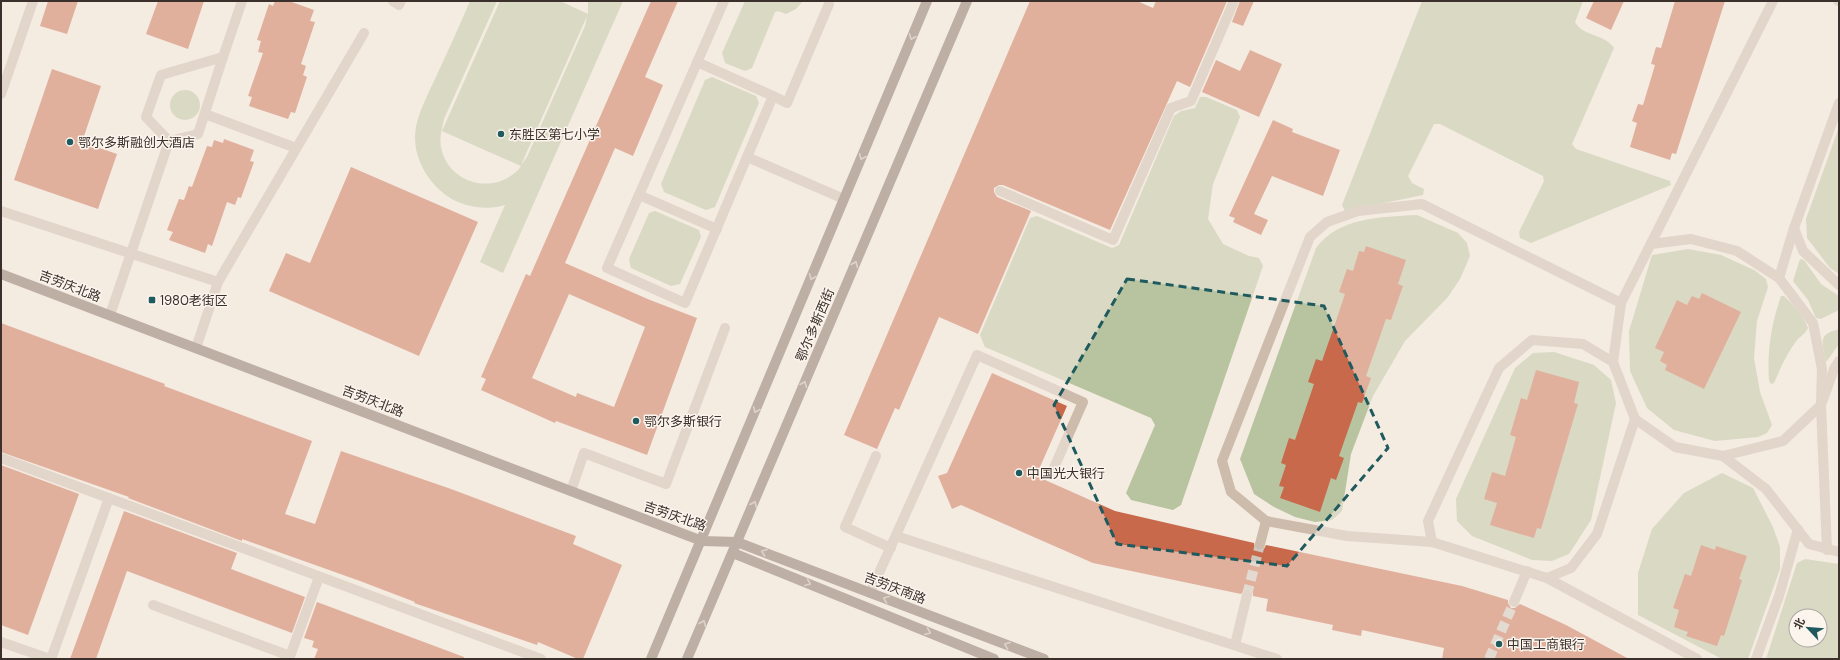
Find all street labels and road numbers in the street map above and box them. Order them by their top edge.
street label: 吉劳庆北路 [37,266,103,306]
street label: 鄂尔多斯西街 [792,286,838,364]
street label: 吉劳庆北路 [340,381,406,421]
street label: 吉劳庆北路 [641,497,709,535]
street label: 吉劳庆南路 [862,568,928,608]

